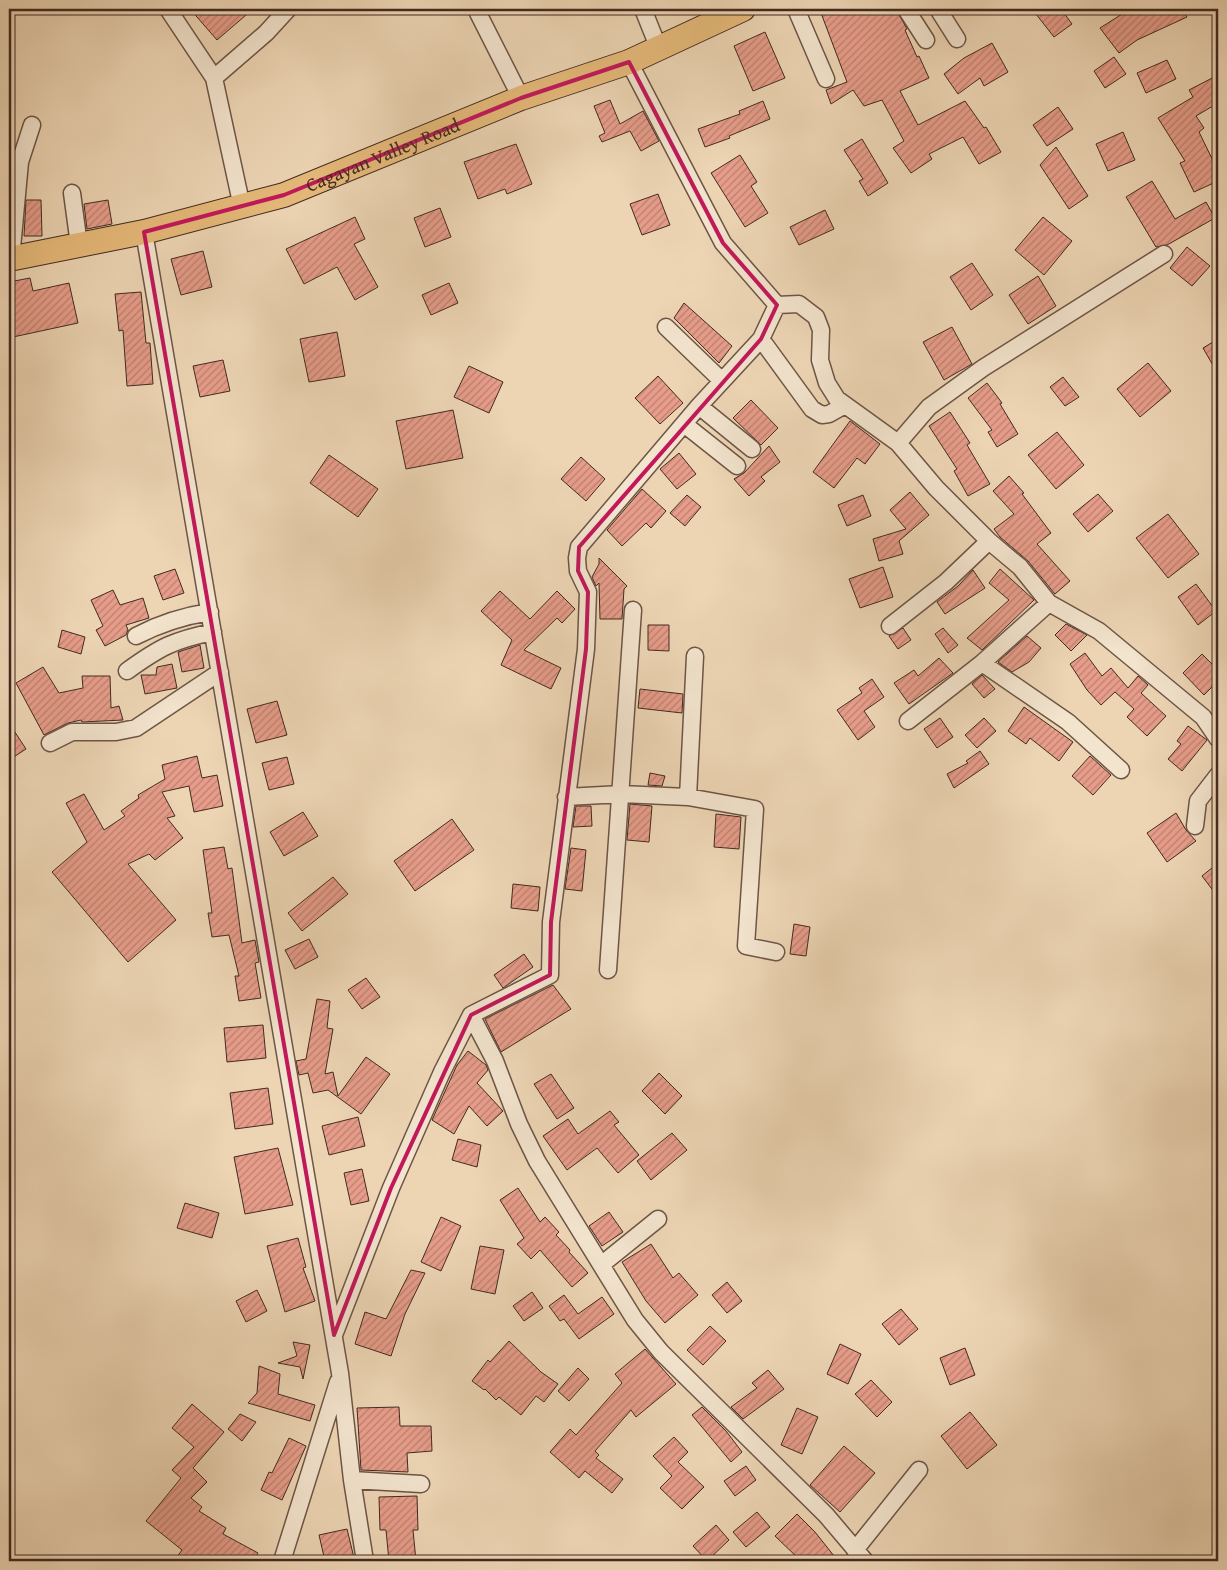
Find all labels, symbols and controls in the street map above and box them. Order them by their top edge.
street label: Cagayan Valley Road [301,110,465,199]

